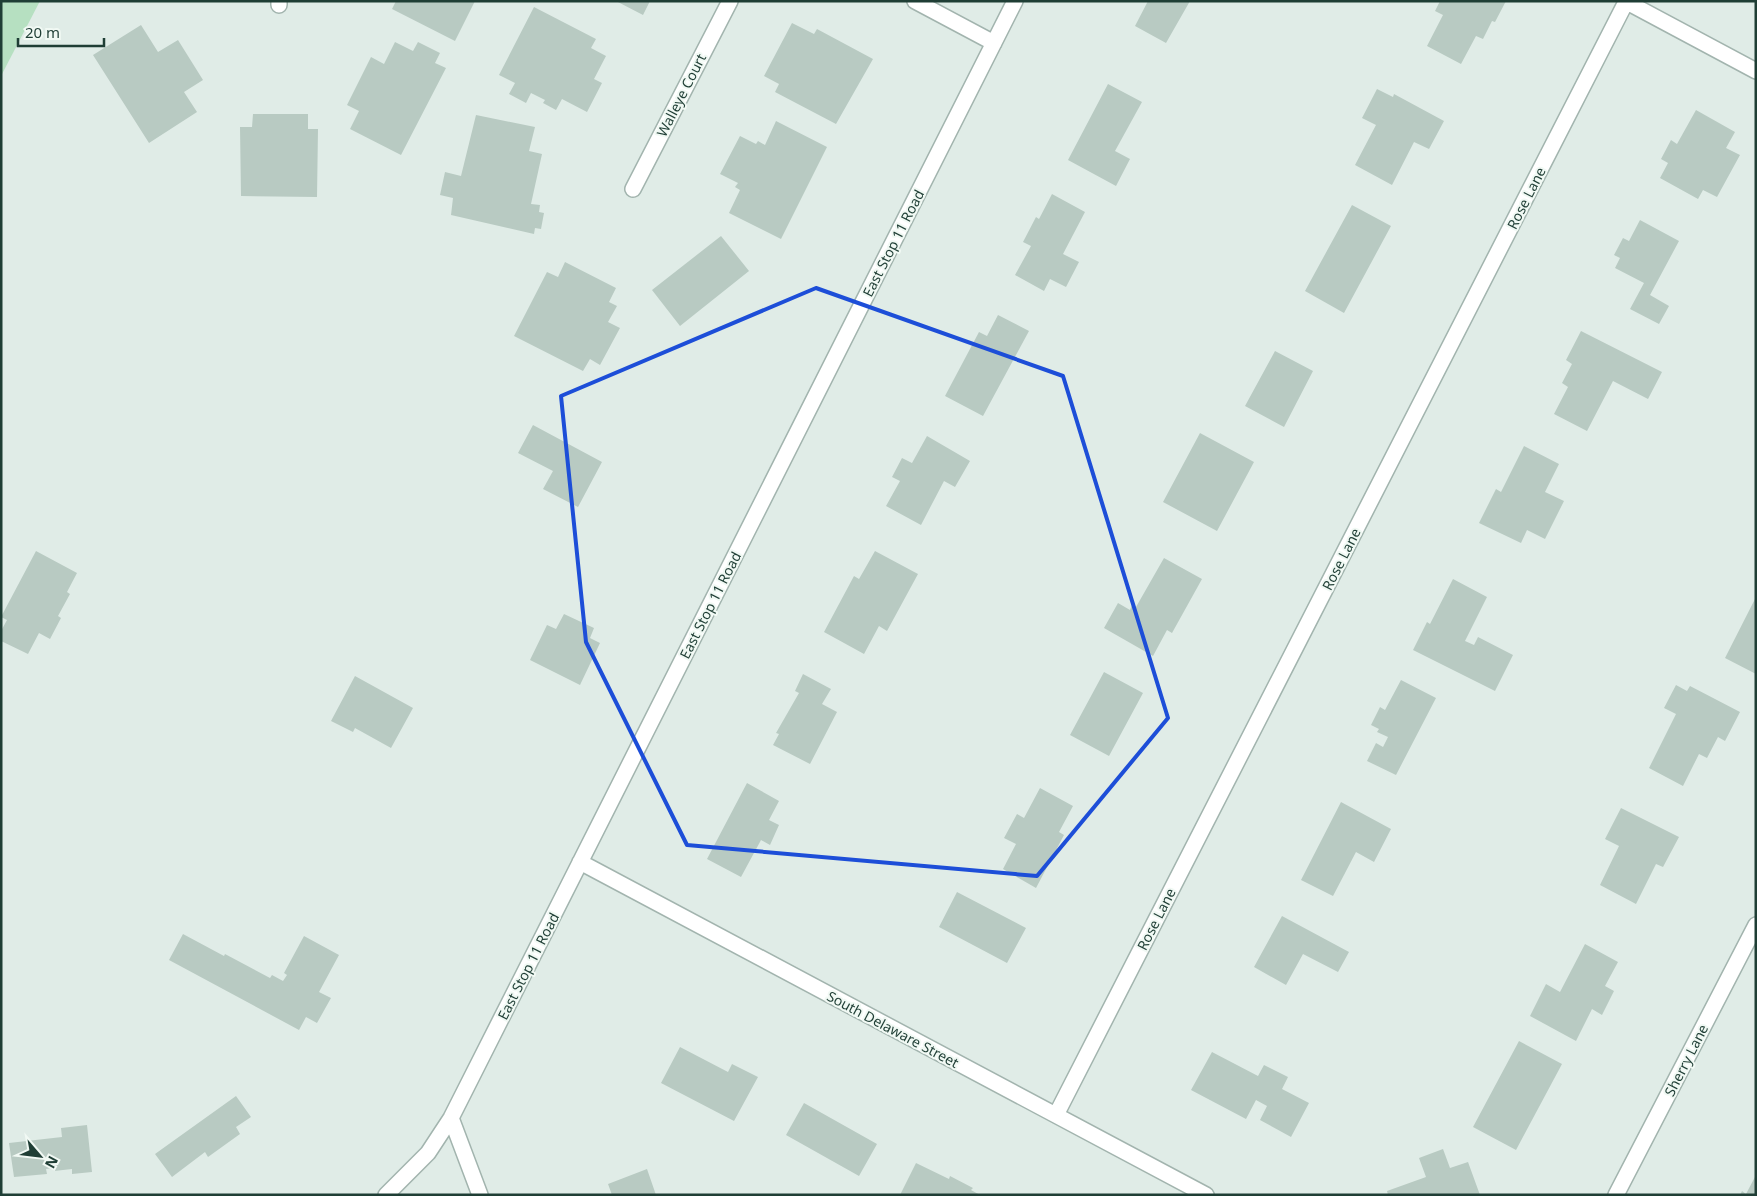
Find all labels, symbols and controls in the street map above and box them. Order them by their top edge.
scale bar [18,15,104,47]
text: 20 m [25,22,60,42]
street label: Walleye Court [652,50,710,140]
street label: Rose Lane [1502,164,1550,232]
street label: East Stop 11 Road [858,186,928,300]
street label: Rose Lane [1317,525,1365,593]
street label: East Stop 11 Road [675,548,745,662]
street label: Rose Lane [1132,885,1180,953]
street label: East Stop 11 Road [493,909,563,1023]
street label: South Delaware Street [824,986,962,1072]
street label: Sherry Lane [1660,1021,1712,1099]
north arrow [15,1131,65,1181]
text: N [41,1153,63,1172]

